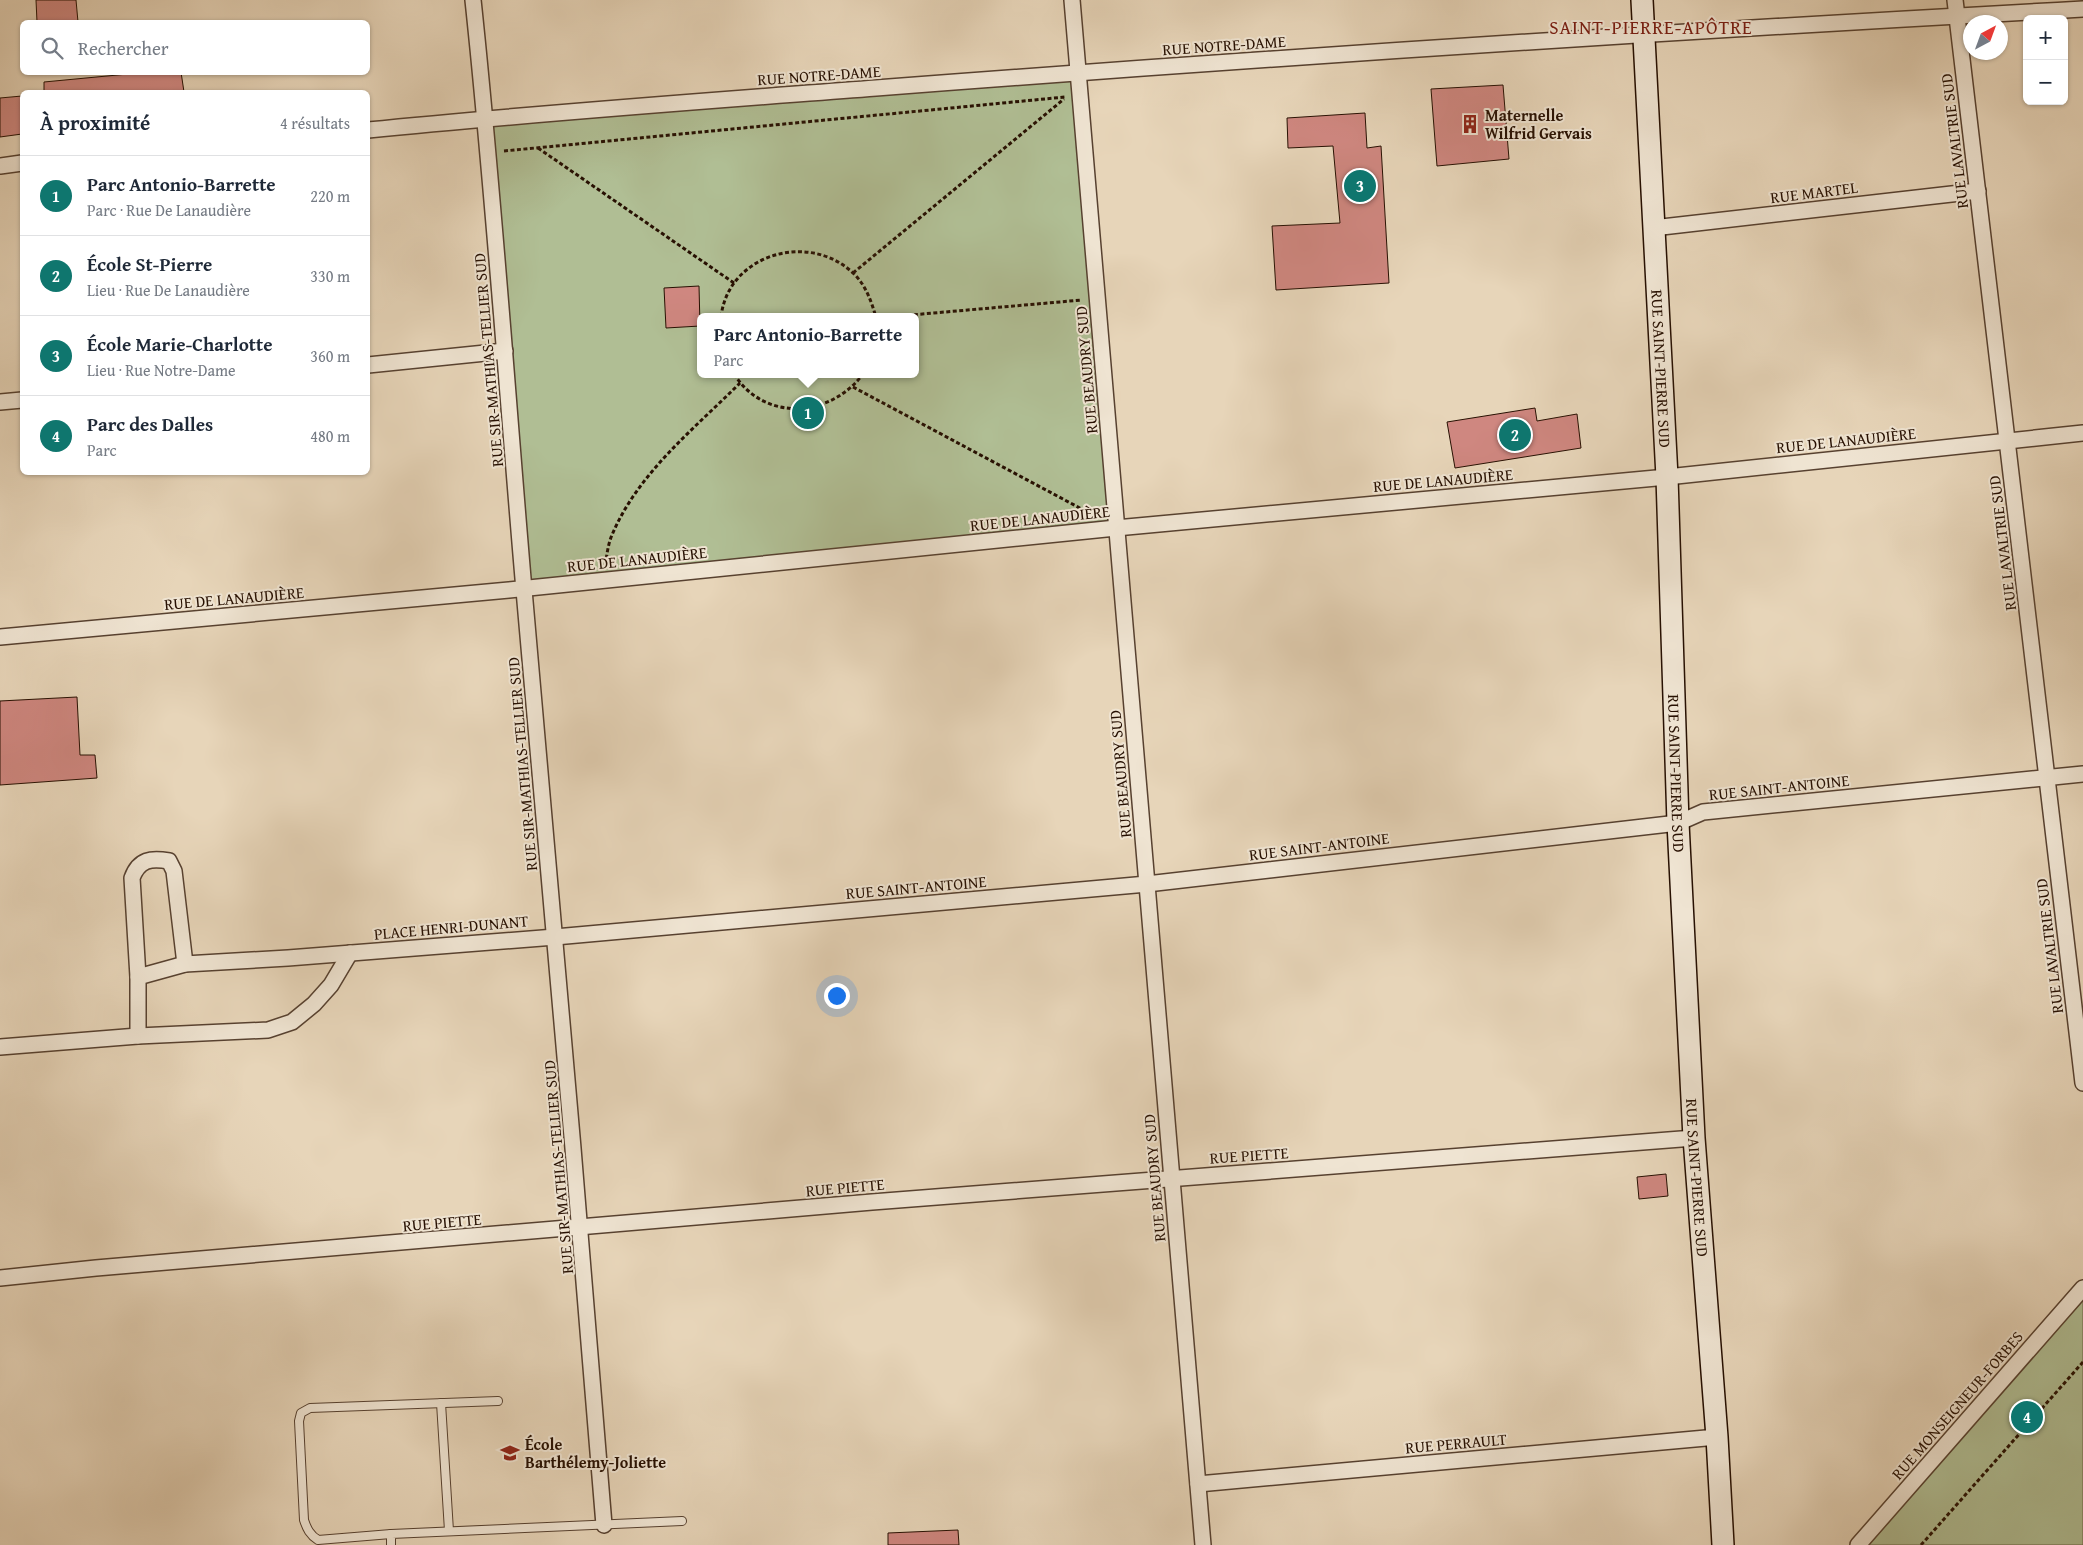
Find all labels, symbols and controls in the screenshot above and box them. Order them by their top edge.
district label: SAINT-PIERRE-APÔTRE [1549,13,1753,41]
north arrow [1963,15,2008,60]
map controls [2023,15,2068,105]
button: + [2023,15,2068,60]
search box [20,20,370,75]
street label: RUE NOTRE-DAME [1162,29,1286,61]
icon: search [38,34,66,62]
text: Rechercher [78,34,169,62]
street label: RUE NOTRE-DAME [757,59,881,91]
button: − [2023,60,2068,105]
street label: RUE LAVALTRIE SUD [1934,72,1974,210]
place label: Maternelle Wilfrid Gervais [1485,103,1592,145]
text: À proximité [40,107,150,138]
text: 4 résultats [280,111,350,135]
building icon: Maternelle Wilfrid Gervais [1459,113,1481,135]
pin: 3 [1344,167,1376,205]
text: Parc Antonio-Barrette [87,170,276,198]
street label: RUE MARTEL [1769,175,1859,209]
text: 1 [52,184,60,208]
text: 220 m [310,184,350,208]
text: Parc · Rue De Lanaudière [87,198,251,222]
text: École St-Pierre [87,250,212,278]
street label: RUE SIR-MATHIAS-TELLIER SUD [467,252,509,468]
text: 2 [52,264,60,288]
text: 330 m [310,264,350,288]
text: Lieu · Rue De Lanaudière [87,278,250,302]
street label: RUE SAINT-PIERRE SUD [1645,289,1677,449]
street label: RUE BEAUDRY SUD [1068,305,1104,435]
popup [697,313,919,378]
text: Parc Antonio-Barrette [714,320,902,348]
text: École Marie-Charlotte [87,330,273,358]
text: 3 [52,344,60,368]
text: 360 m [310,344,350,368]
text: Parc [714,348,743,372]
text: Lieu · Rue Notre-Dame [87,358,236,382]
pin: 1 [792,394,824,432]
text: Parc des Dalles [87,410,213,438]
pin: 2 [1499,416,1531,454]
street label: RUE DE LANAUDIÈRE [1775,421,1917,459]
text: 4 [52,424,60,448]
text: 480 m [310,424,350,448]
text: Parc [87,438,117,462]
street label: RUE DE LANAUDIÈRE [1372,462,1514,498]
street label: RUE LAVALTRIE SUD [1982,474,2022,612]
street label: RUE DE LANAUDIÈRE [969,499,1111,537]
street label: RUE DE LANAUDIÈRE [566,540,708,578]
street label: RUE DE LANAUDIÈRE [163,580,305,616]
street label: RUE SIR-MATHIAS-TELLIER SUD [501,656,543,872]
street label: RUE SAINT-PIERRE SUD [1662,694,1691,853]
street label: RUE BEAUDRY SUD [1102,709,1138,839]
street label: RUE SAINT-ANTOINE [1708,768,1850,806]
street label: RUE SAINT-ANTOINE [1248,825,1390,867]
street label: RUE SAINT-ANTOINE [845,869,987,905]
street label: RUE LAVALTRIE SUD [2029,877,2069,1015]
street label: PLACE HENRI-DUNANT [373,908,529,946]
your location [824,983,850,1009]
street label: RUE SIR-MATHIAS-TELLIER SUD [537,1059,579,1275]
street label: RUE SAINT-PIERRE SUD [1680,1098,1715,1258]
street label: RUE BEAUDRY SUD [1136,1113,1172,1243]
street label: RUE PIETTE [1209,1140,1289,1170]
street label: RUE PIETTE [805,1172,885,1202]
street label: RUE PIETTE [402,1207,482,1237]
street label: RUE MONSEIGNEUR-FORBES [1885,1325,2029,1485]
pin: 4 [2011,1398,2043,1436]
street label: RUE PERRAULT [1404,1427,1508,1459]
place label: École Barthélemy-Joliette [525,1432,666,1474]
school or university icon: École Barthélemy-Joliette [499,1442,521,1464]

